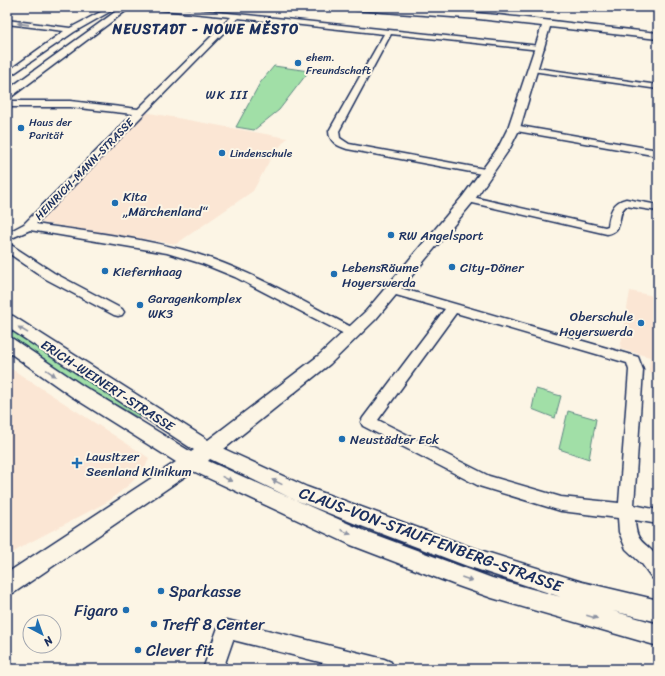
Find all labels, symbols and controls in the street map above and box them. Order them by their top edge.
district label: NEUSTADT - NOWE MĚSTO [112,17,299,42]
one-way arrow [17,21,29,27]
place label: ehem. Freundschaft [306,48,372,80]
marker: ehem. Freundschaft [293,58,303,68]
district label: WK III [206,83,248,106]
place label: Haus der Parität [29,113,72,145]
street label: HEINRICH-MANN-STRASSE [30,113,139,225]
marker: Haus der Parität [16,123,26,133]
place label: Lindenschule [230,144,293,163]
marker: Lindenschule [217,148,227,158]
place label: Kita „Märchenland“ [122,185,209,223]
marker: Kita „Märchenland“ [110,198,120,208]
place label: RW Angelsport [399,224,484,247]
marker: RW Angelsport [386,230,396,240]
place label: LebensRäume Hoyerswerda [342,256,419,294]
place label: City-Döner [460,256,524,279]
place label: Kiefernhaag [113,260,182,283]
marker: City-Döner [447,262,457,272]
marker: Kiefernhaag [100,266,110,276]
marker: LebensRäume Hoyerswerda [329,269,339,279]
place label: Garagenkomplex WK3 [148,287,242,325]
marker: Garagenkomplex WK3 [135,300,145,310]
place label: Oberschule Hoyerswerda [559,305,633,343]
marker: Oberschule Hoyerswerda [636,318,646,328]
one-way arrow [18,326,29,334]
street label: ERICH-WEINERT-STRASSE [36,333,180,438]
one-way arrow [45,369,56,377]
place label: Neustädter Eck [350,428,439,451]
marker: Neustädter Eck [337,434,347,444]
place label: Lausitzer Seenland Klinikum [86,445,192,483]
marker: Lausitzer Seenland Klinikum [71,457,83,469]
one-way arrow [222,476,233,482]
street label: CLAUS-VON-STAUFFENBERG-STRASSE [295,478,568,601]
one-way arrow [271,479,283,485]
one-way arrow [340,530,352,536]
one-way arrow [462,576,474,582]
place label: Sparkasse [169,577,241,606]
marker: Sparkasse [156,586,166,596]
place label: Figaro [74,596,118,625]
marker: Figaro [121,605,131,615]
place label: Treff 8 Center [162,610,266,639]
north arrow [22,614,62,654]
one-way arrow [586,614,598,620]
marker: Treff 8 Center [149,619,159,629]
text: N [39,631,58,651]
place label: Clever fit [146,636,214,665]
marker: Clever fit [133,645,143,655]

